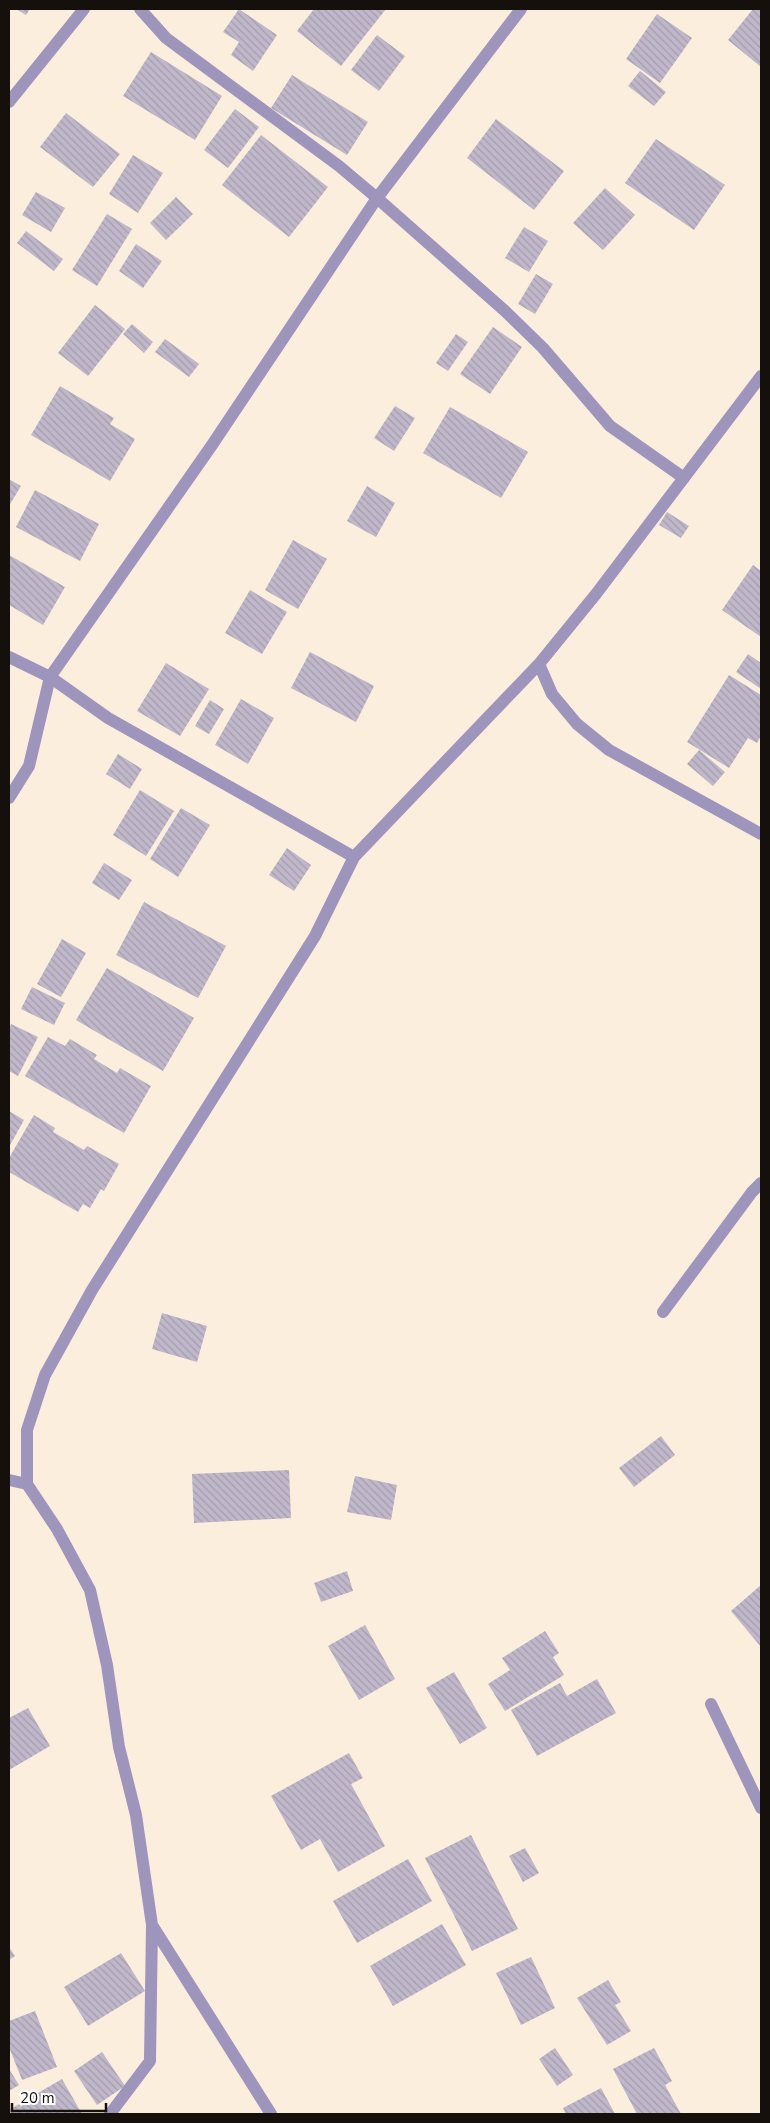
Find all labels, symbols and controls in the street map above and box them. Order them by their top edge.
scale bar [12,2080,106,2112]
text: 20 m [20,2088,55,2108]

